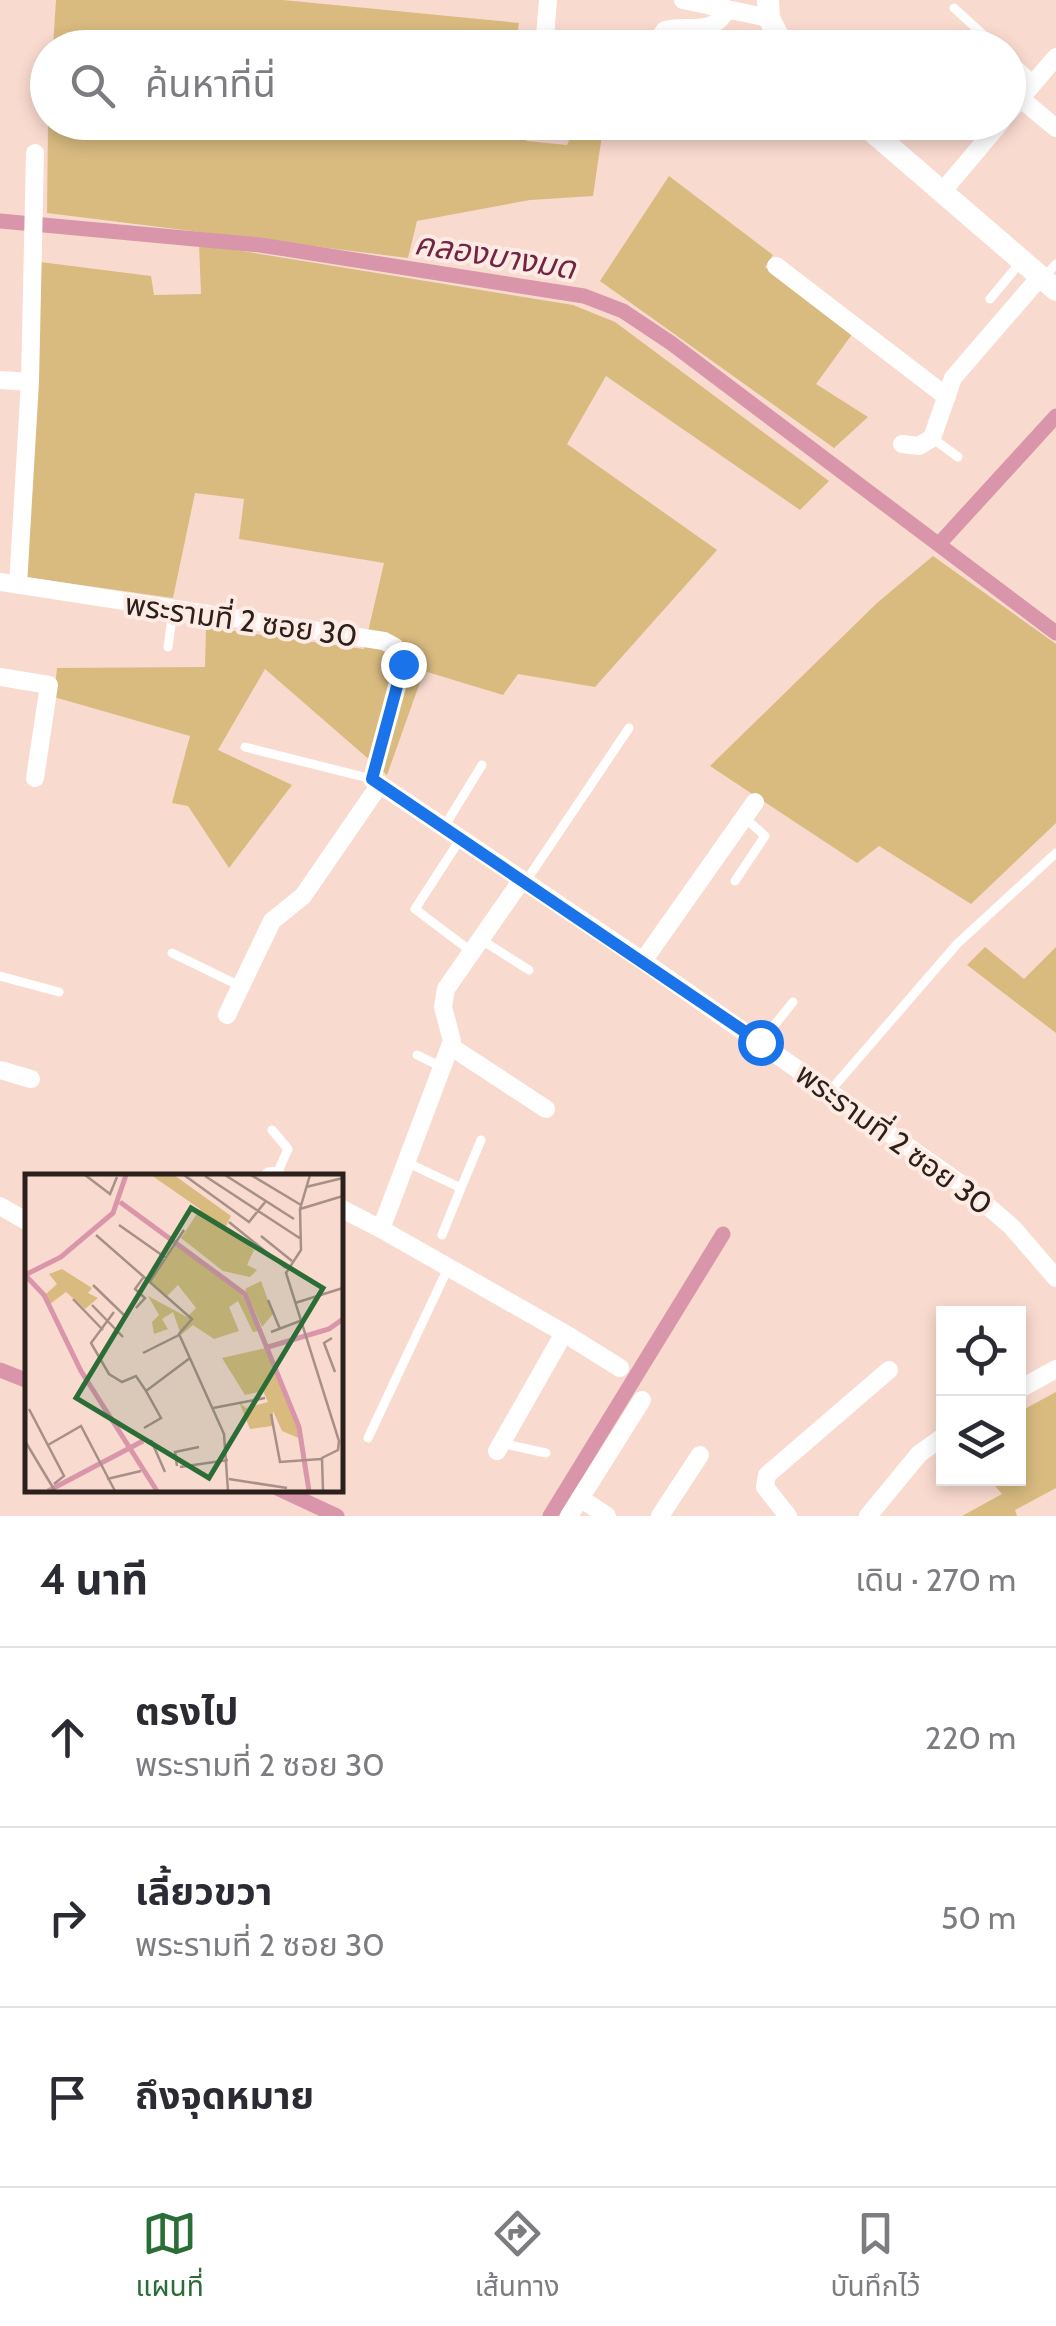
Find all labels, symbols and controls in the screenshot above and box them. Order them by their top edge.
search box [30,30,1026,140]
icon: search [65,58,120,113]
text: ค้นหาที่นี่ [145,60,276,107]
water label: คลองบางมด [412,223,579,287]
street label: พระรามที่ 2 ซอย 30 [123,583,360,655]
route end [381,642,427,688]
route start [738,1020,784,1066]
street label: พระรามที่ 2 ซอย 30 [788,1054,1001,1223]
inset map [25,1174,342,1491]
map controls [936,1306,1026,1486]
button: locate [936,1306,1026,1396]
button: layers [936,1396,1026,1486]
text: 4 นาที [40,1553,148,1605]
text: เดิน · 270 m [855,1560,1016,1599]
text: ตรงไป [135,1688,238,1735]
icon: ahead [40,1710,95,1765]
text: 220 m [925,1718,1016,1757]
text: พระรามที่ 2 ซอย 30 [135,1745,385,1784]
text: เลี้ยวขวา [135,1868,272,1915]
icon: right [40,1890,95,1945]
text: 50 m [941,1898,1016,1937]
text: พระรามที่ 2 ซอย 30 [135,1925,385,1964]
icon: arrive [40,2070,95,2125]
text: ถึงจุดหมาย [135,2072,314,2119]
tab: แผนที่ [136,2206,204,2309]
tab: เส้นทาง [475,2206,559,2309]
tab: บันทึกไว้ [831,2206,920,2309]

